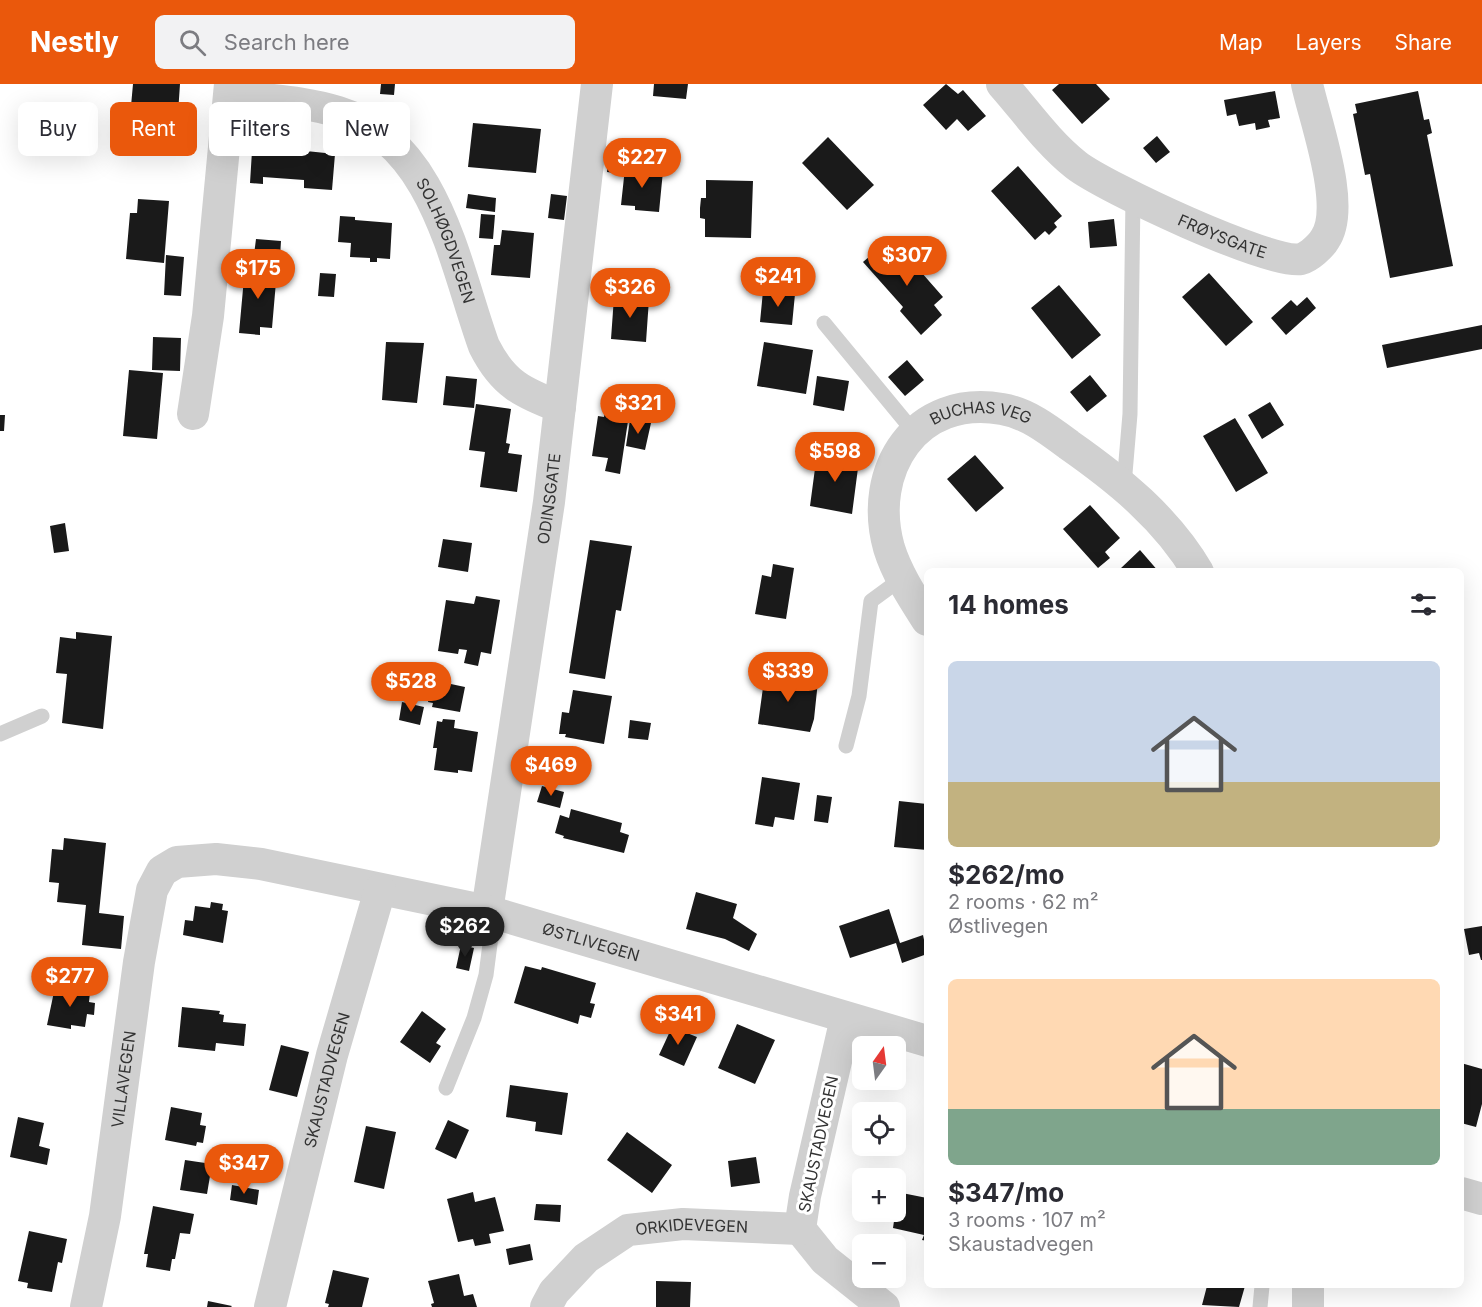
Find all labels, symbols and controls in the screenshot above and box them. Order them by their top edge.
search box [155,15,575,69]
text: Nestly [30,25,119,59]
icon: search [176,26,209,59]
text: Search here [224,29,350,55]
text: Map [1219,30,1263,55]
text: Layers [1296,30,1362,55]
text: Share [1395,30,1452,55]
chip: Buy [18,102,98,156]
chip: Rent [110,102,197,156]
chip: Filters [209,102,311,156]
chip: New [323,102,410,156]
pin: $227 [606,138,678,189]
text: $227 [617,145,667,169]
street label: SOLHØGDVEGEN [412,174,479,306]
street label: FRØYSGATE [1175,210,1269,263]
pin: $307 [871,236,943,287]
text: $307 [882,243,932,267]
pin: $175 [222,249,294,300]
text: $175 [235,256,281,280]
pin: $241 [742,257,814,308]
text: $241 [755,264,801,288]
pin: $326 [594,268,666,319]
text: $326 [604,275,656,299]
pin: $321 [602,384,674,435]
text: $321 [614,391,662,415]
street label: BUCHAS VEG [926,397,1035,429]
pin: $598 [799,432,871,483]
text: $598 [809,439,861,463]
street label: ODINSGATE [533,452,565,546]
icon: filters [1407,588,1440,621]
text: 14 homes [948,589,1069,620]
pin: $339 [752,652,824,703]
text: $339 [762,659,814,683]
pin: $528 [375,662,447,713]
text: $528 [385,669,437,693]
icon: home [1140,700,1248,808]
pin: $469 [515,746,587,797]
text: $469 [525,753,577,777]
text: $262/mo [948,859,1064,890]
text: 2 rooms · 62 m² [948,890,1099,914]
pin: $262 [429,907,501,958]
text: $262 [439,914,491,938]
text: Østlivegen [948,914,1048,938]
street label: ØSTLIVEGEN [540,918,642,966]
pin: $277 [34,957,106,1008]
text: $277 [45,964,95,988]
pin: $341 [642,995,714,1046]
text: $341 [654,1002,702,1026]
street label: SKAUSTADVEGEN [300,1010,354,1150]
icon: home [1140,1018,1248,1126]
street label: VILLAVEGEN [107,1029,140,1129]
north arrow [852,1036,906,1090]
map controls [852,1036,906,1288]
street label: SKAUSTADVEGEN [794,1074,842,1214]
button: locate [852,1102,906,1156]
pin: $347 [208,1144,280,1195]
text: $347 [218,1151,270,1175]
button: + [852,1168,906,1222]
text: $347/mo [948,1177,1064,1208]
text: 3 rooms · 107 m² [948,1208,1106,1232]
street label: ORKIDEVEGEN [634,1214,748,1239]
text: Skaustadvegen [948,1232,1094,1256]
button: − [852,1234,906,1288]

